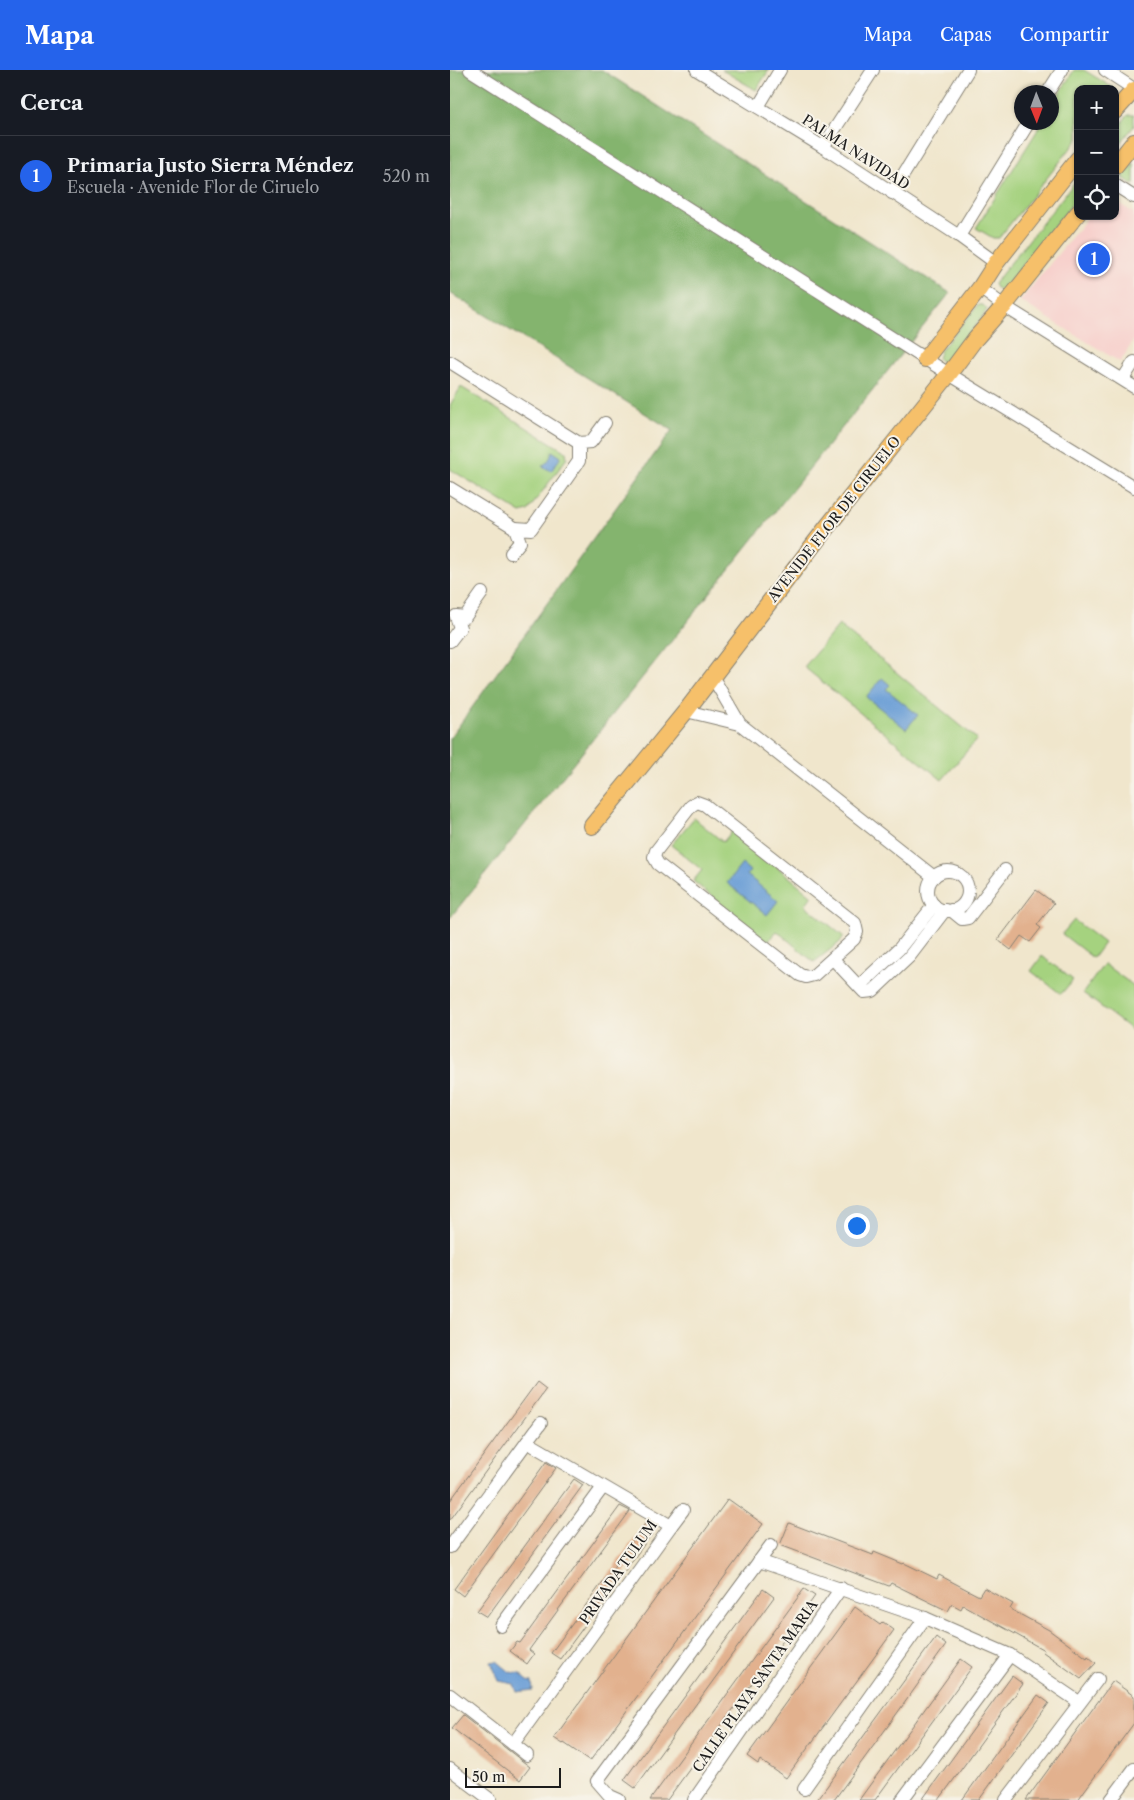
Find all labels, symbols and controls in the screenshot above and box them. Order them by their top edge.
text: Mapa [25,21,94,50]
text: Mapa [864,24,912,46]
text: Capas [940,24,992,46]
text: Compartir [1020,24,1109,46]
north arrow [1014,85,1059,130]
map controls [1074,85,1119,220]
button: + [1074,85,1119,130]
text: Cerca [20,90,83,115]
street label: PALMA NAVIDAD [799,111,913,193]
button: − [1074,130,1119,175]
text: Primaria Justo Sierra Méndez [67,154,354,177]
text: 1 [32,166,40,186]
text: 520 m [383,166,430,186]
button: locate [1074,175,1119,220]
text: Escuela · Avenide Flor de Ciruelo [67,177,319,197]
pin: 1 [1078,240,1110,278]
street label: AVENIDE FLOR DE CIRUELO [763,432,904,606]
your location [844,1213,870,1239]
street label: PRIVADA TULUM [575,1516,661,1628]
street label: CALLE PLAYA SANTA MARIA [688,1596,822,1776]
scale bar [465,1765,561,1788]
text: 50 m [472,1768,505,1786]

